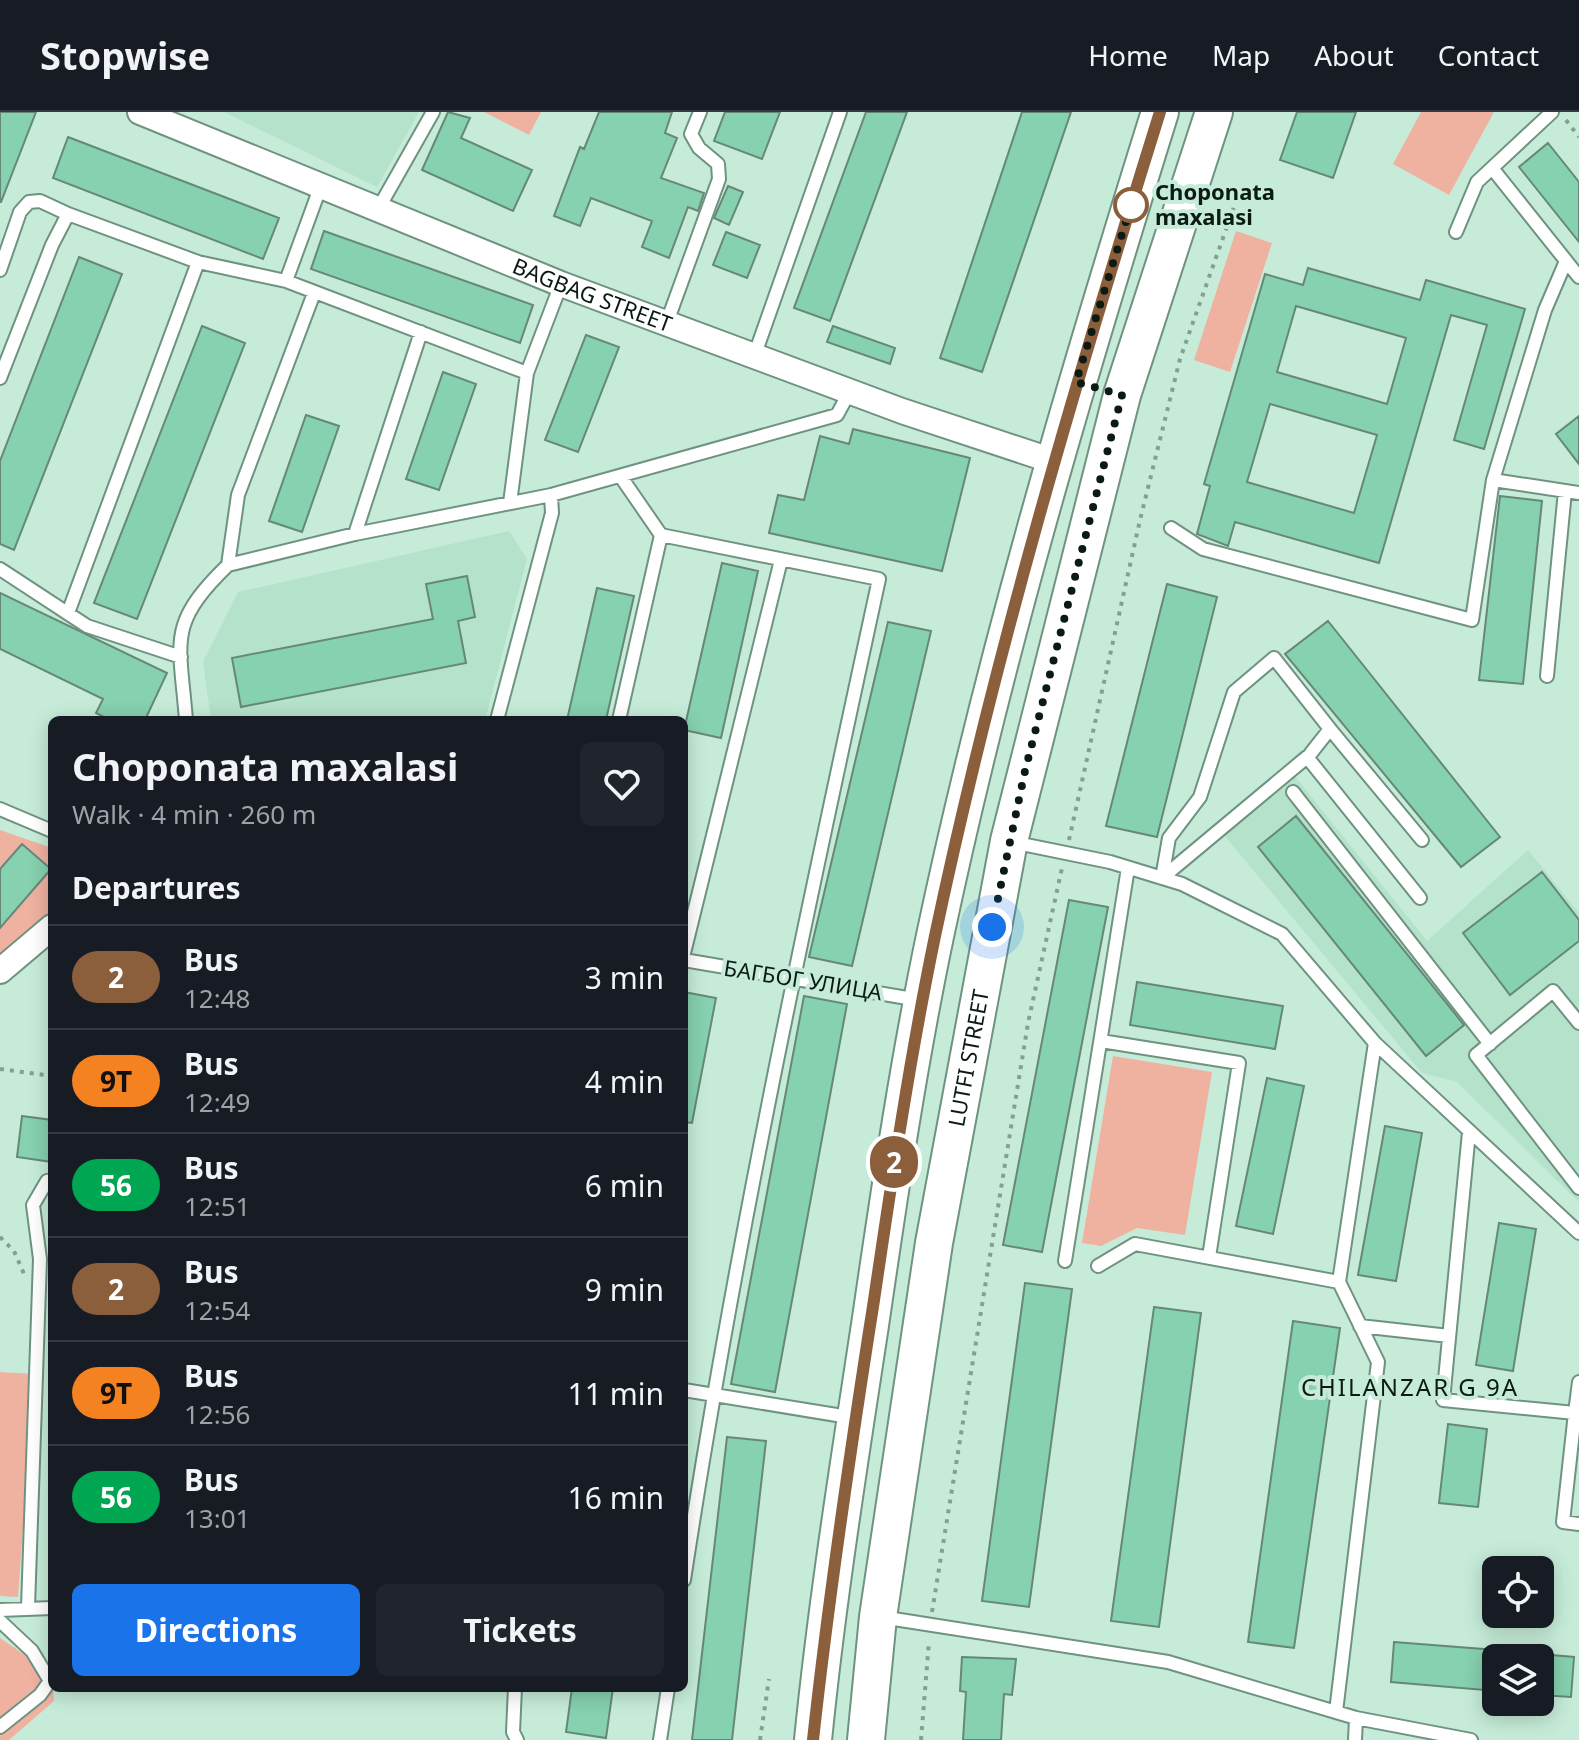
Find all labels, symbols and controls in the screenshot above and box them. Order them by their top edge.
text: Stopwise [40,29,210,81]
text: Home [1088,36,1168,74]
text: Map [1212,36,1270,74]
text: About [1314,36,1394,74]
text: Contact [1438,36,1539,74]
place label: Choponata maxalasi [1155,176,1275,231]
marker: Choponata maxalasi [1114,188,1148,222]
street label: BAGBAG STREET [509,250,677,338]
text: Choponata maxalasi [72,740,458,792]
button: heart [580,742,664,826]
text: Walk · 4 min · 260 m [72,796,316,832]
text: Departures [72,867,241,908]
your location [972,907,1012,947]
text: Bus [184,939,239,980]
street label: БАГБОГ УЛИЦА [722,952,885,1006]
text: 3 min [585,957,664,998]
text: 2 [108,958,124,996]
text: 12:48 [184,980,250,1016]
street label: LUTFI STREET [940,987,995,1129]
text: Bus [184,1043,239,1084]
text: 4 min [585,1061,664,1102]
text: 9Т [100,1062,132,1100]
text: 12:49 [184,1084,250,1120]
line badge: 2 [868,1136,920,1188]
text: 2 [886,1143,902,1181]
text: Bus [184,1147,239,1188]
text: 6 min [585,1165,664,1206]
text: 56 [100,1166,132,1204]
text: 12:51 [184,1188,250,1224]
text: Bus [184,1251,239,1292]
text: 9 min [585,1269,664,1310]
text: 2 [108,1270,124,1308]
text: 12:54 [184,1292,250,1328]
text: Bus [184,1355,239,1396]
district label: CHILANZAR G 9A [1301,1370,1519,1403]
text: 11 min [568,1373,664,1414]
text: 9Т [100,1374,132,1412]
text: 12:56 [184,1396,250,1432]
text: Bus [184,1459,239,1500]
text: 16 min [568,1477,664,1518]
text: 56 [100,1478,132,1516]
text: 13:01 [184,1500,250,1536]
map controls [1482,1556,1554,1716]
button: locate [1482,1556,1554,1628]
button: Directions [72,1584,360,1676]
button: Tickets [376,1584,664,1676]
button: layers [1482,1644,1554,1716]

